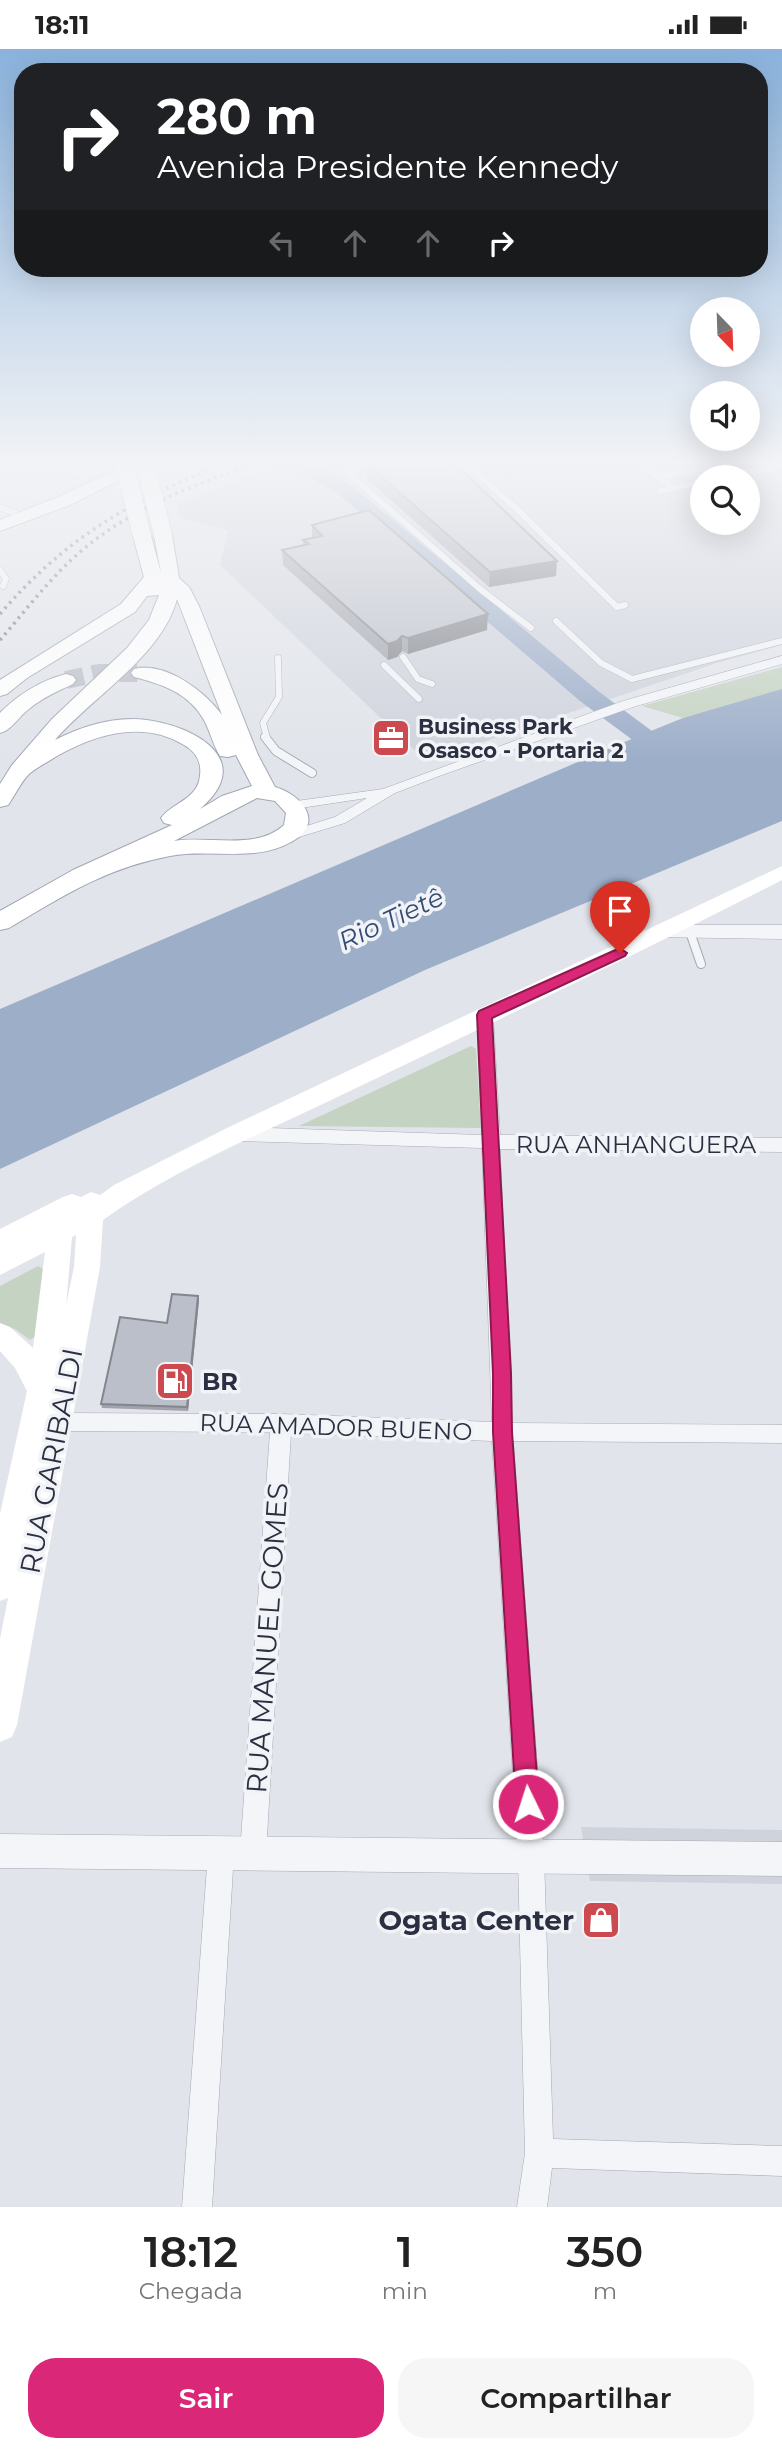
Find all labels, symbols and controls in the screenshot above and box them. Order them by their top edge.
text: 18:11 [35,9,90,41]
text: 280 m [157,87,317,146]
icon: right [42,91,133,182]
text: Avenida Presidente Kennedy [157,147,618,186]
icon: left [263,224,301,262]
icon: ahead [336,224,374,262]
icon: ahead [409,224,447,262]
icon: right [482,224,520,262]
north arrow [690,297,760,367]
map controls [690,297,760,535]
button: sound [690,381,760,451]
button: search [690,465,760,535]
place label: Business Park Osasco - Portaria 2 [418,714,624,763]
office icon: Business Park Osasco - Portaria 2 [370,717,412,759]
water label: Rio Tietê [333,881,449,957]
pin [590,881,650,953]
icon: arrive [601,892,639,930]
street label: RUA ANHANGUERA [516,1130,757,1159]
street label: RUA GARIBALDI [12,1345,90,1577]
fuel station icon: BR [154,1360,196,1402]
place label: BR [202,1367,238,1396]
street label: RUA AMADOR BUENO [199,1408,473,1446]
street label: RUA MANUEL GOMES [239,1481,295,1795]
position arrow [491,1767,565,1841]
shop icon: Ogata Center [580,1899,622,1941]
place label: Ogata Center [378,1903,574,1937]
text: 18:12 [144,2226,238,2278]
text: 1 [397,2226,413,2278]
text: 350 [566,2226,643,2278]
text: Chegada [139,2277,243,2305]
text: min [382,2277,428,2305]
text: m [593,2277,617,2305]
button: Sair [28,2358,384,2438]
button: Compartilhar [398,2358,754,2438]

